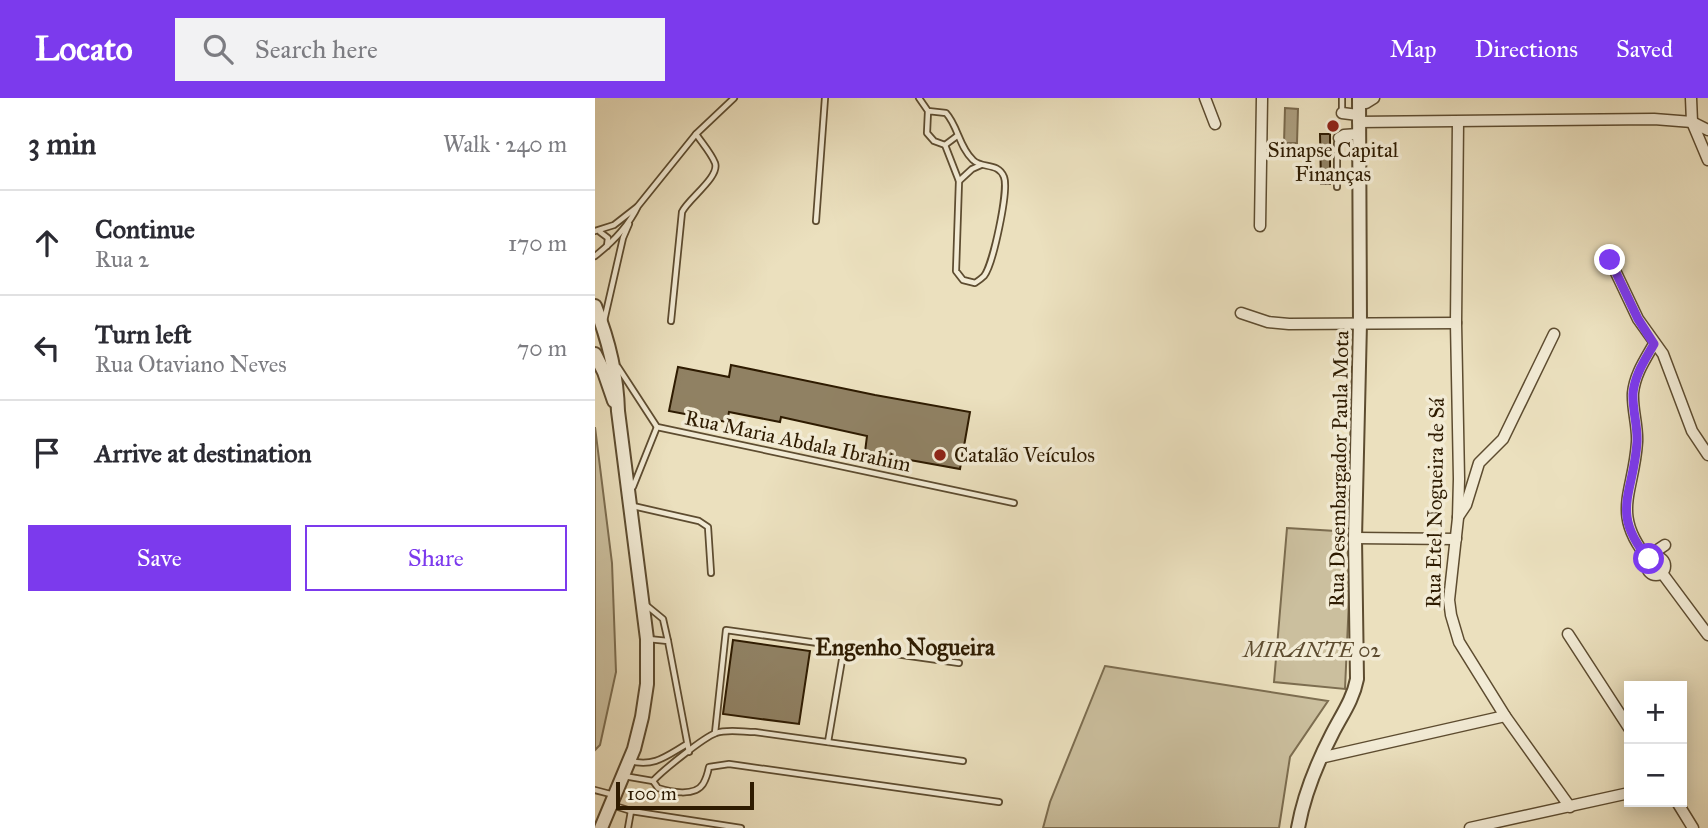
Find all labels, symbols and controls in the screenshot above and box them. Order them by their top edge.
search box [175,18,665,81]
text: Locato [35,29,133,69]
icon: search [199,30,237,68]
text: Search here [255,33,378,65]
text: Map [1390,34,1437,64]
text: Directions [1475,34,1578,64]
text: Saved [1616,34,1673,64]
marker: Sinapse Capital Finanças [1325,118,1341,134]
text: 3 min [28,126,96,162]
text: Walk · 240 m [443,130,567,158]
place label: Sinapse Capital Finanças [1268,137,1399,187]
text: Continue [95,213,195,245]
icon: ahead [28,224,66,262]
text: 170 m [508,229,567,257]
route end [1594,244,1625,275]
text: Rua 2 [95,245,149,273]
text: Turn left [95,318,191,350]
icon: left [28,329,66,367]
street label: Rua Desembargador Paula Mota [1324,330,1354,608]
text: 70 m [517,334,567,362]
text: Rua Otaviano Neves [95,350,287,378]
street label: Rua Etel Nogueira de Sá [1420,397,1450,608]
street label: Rua Maria Abdala Ibrahim [683,404,914,478]
icon: arrive [28,434,66,472]
text: Arrive at destination [95,437,312,469]
place label: Catalão Veículos [954,442,1095,468]
marker: Catalão Veículos [932,447,948,463]
button: Save [28,525,291,591]
button: Share [305,525,567,591]
route start [1633,543,1664,574]
district label: Engenho Nogueira [815,633,996,662]
park label: MIRANTE 02 [1241,637,1382,663]
map controls [1624,681,1687,807]
button: + [1624,681,1687,744]
button: − [1624,744,1687,807]
scale bar [616,779,754,811]
text: 100 m [627,782,677,805]

